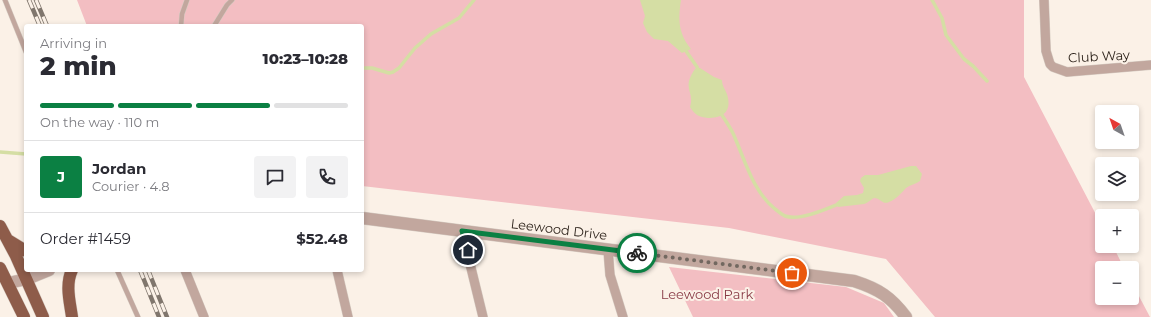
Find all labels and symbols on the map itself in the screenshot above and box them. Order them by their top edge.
street label: Club Way [1068,46,1131,66]
north arrow [1095,105,1139,149]
street label: Leewood Drive [510,215,608,243]
pin [451,233,485,267]
courier [617,233,657,273]
pin [775,256,809,290]
park label: Leewood Park [661,286,754,302]

